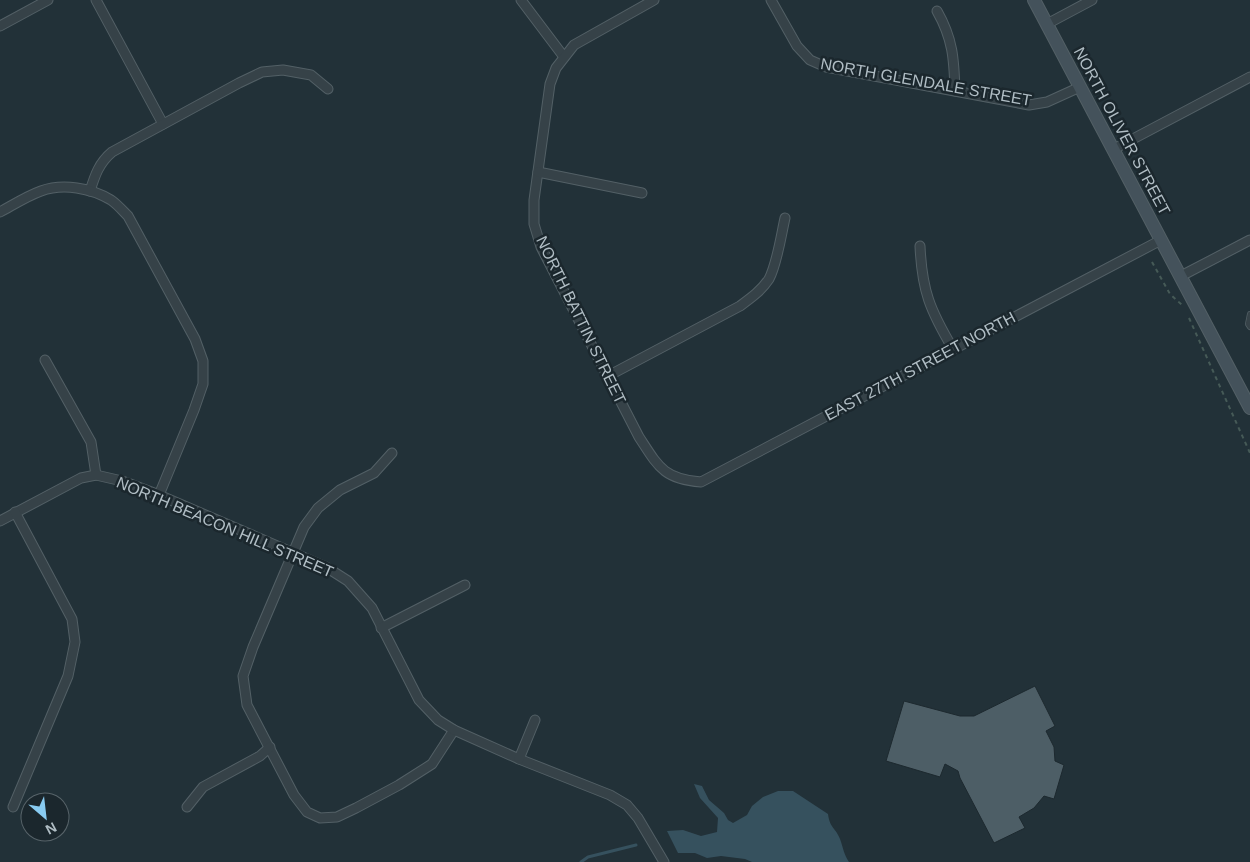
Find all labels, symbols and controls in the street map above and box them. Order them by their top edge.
street label: NORTH OLIVER STREET [1071,44,1174,218]
street label: NORTH GLENDALE STREET [819,55,1033,109]
street label: NORTH BATTIN STREET [533,233,629,407]
street label: EAST 27TH STREET NORTH [822,308,1018,424]
street label: NORTH BEACON HILL STREET [114,473,336,581]
north arrow [20,792,70,842]
text: N [43,819,59,838]

